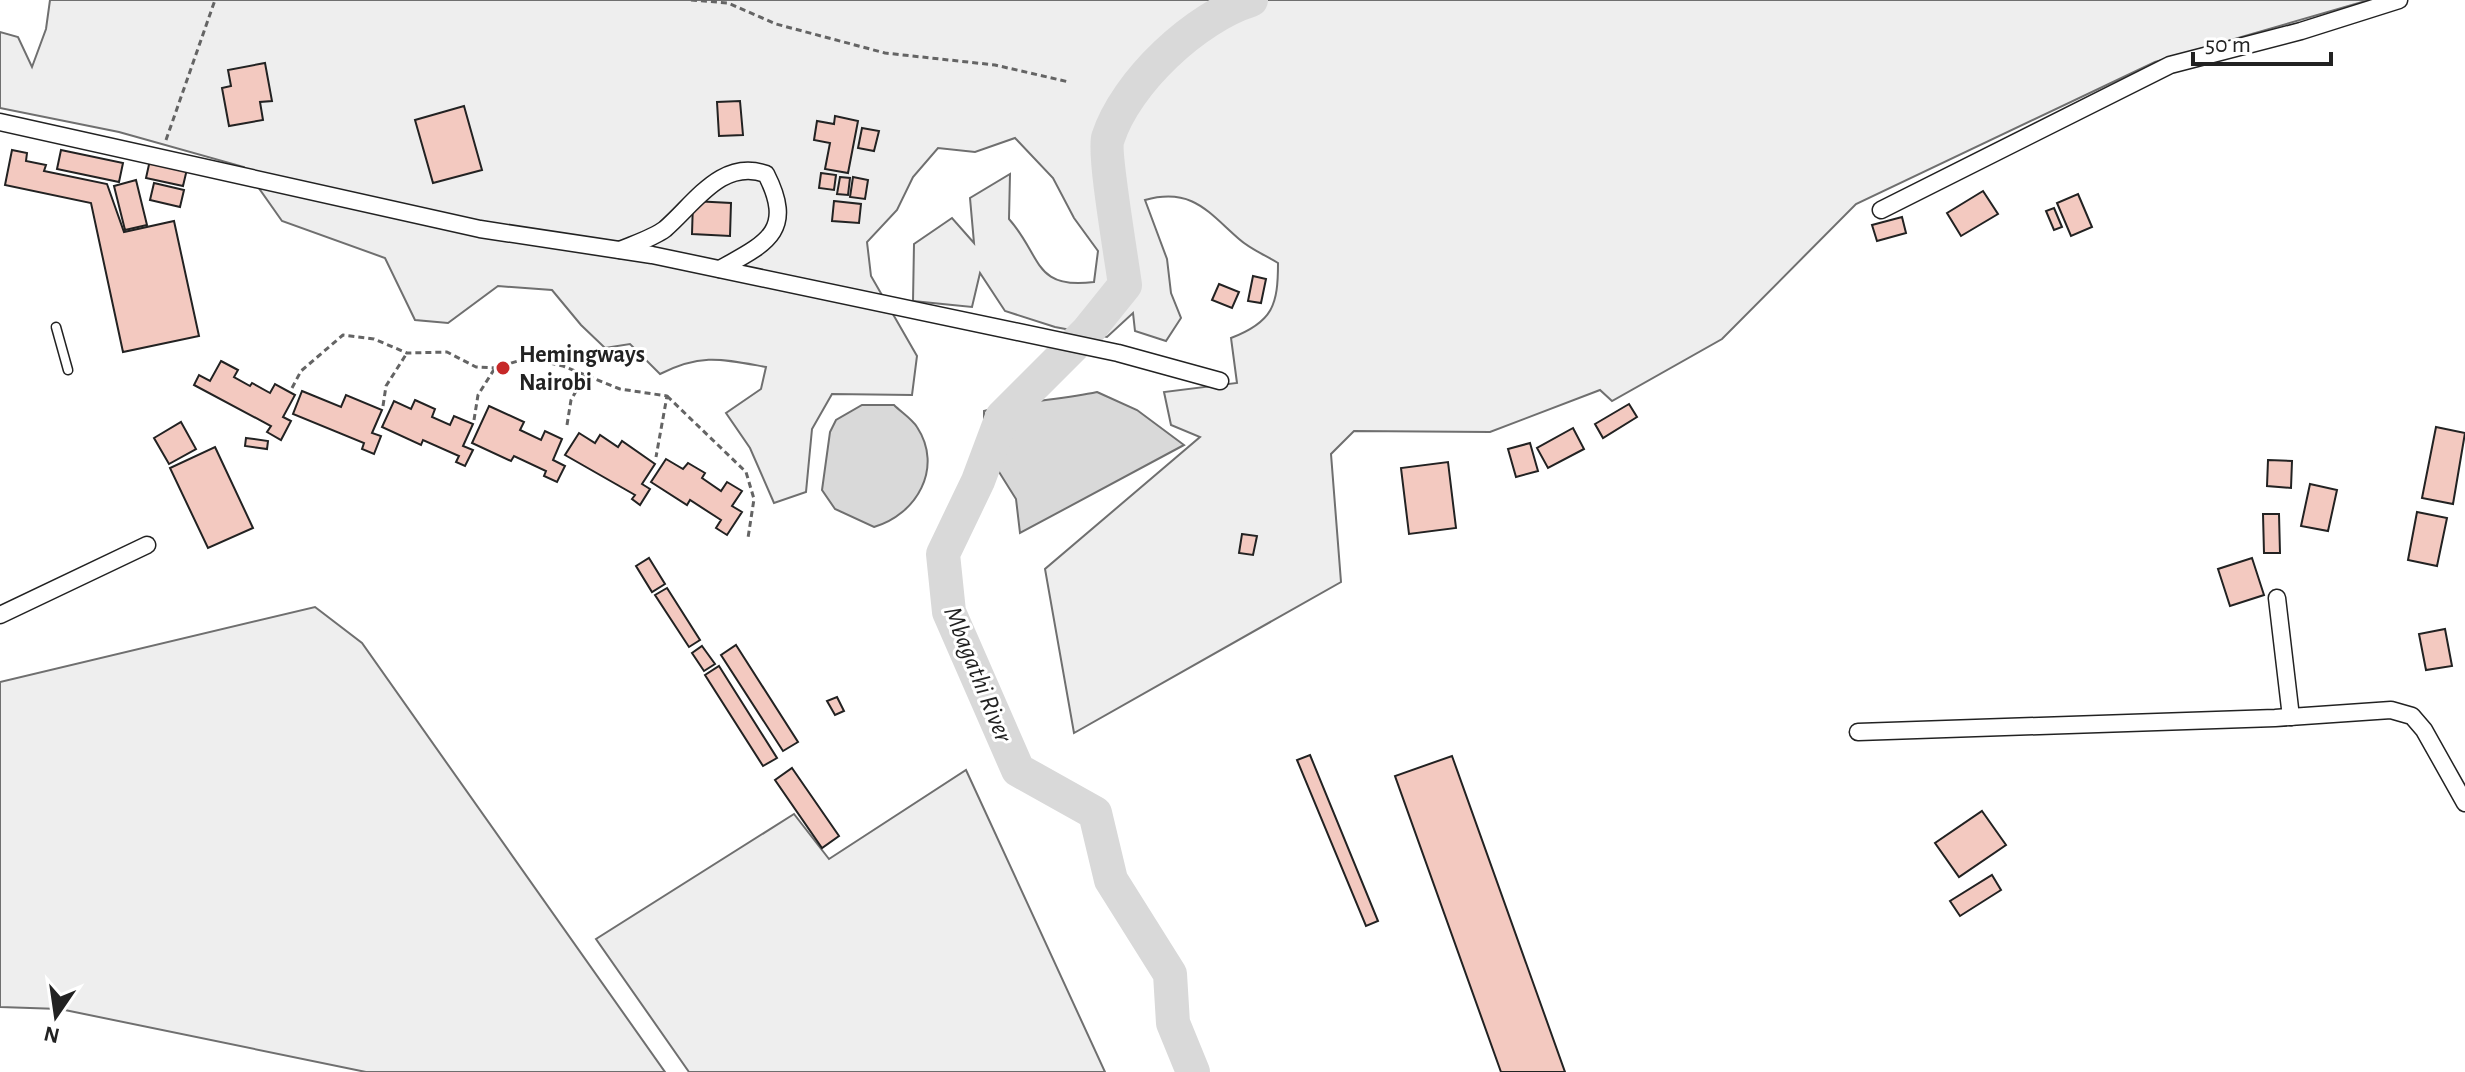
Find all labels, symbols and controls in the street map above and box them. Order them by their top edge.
scale bar [2193,16,2331,66]
text: 50 m [2205,33,2251,57]
place label: Hemingways Nairobi [519,343,645,395]
marker: Hemingways Nairobi [494,359,512,377]
water label: Mbagathi River [939,603,1018,747]
north arrow [16,976,96,1056]
text: N [42,1022,62,1047]

